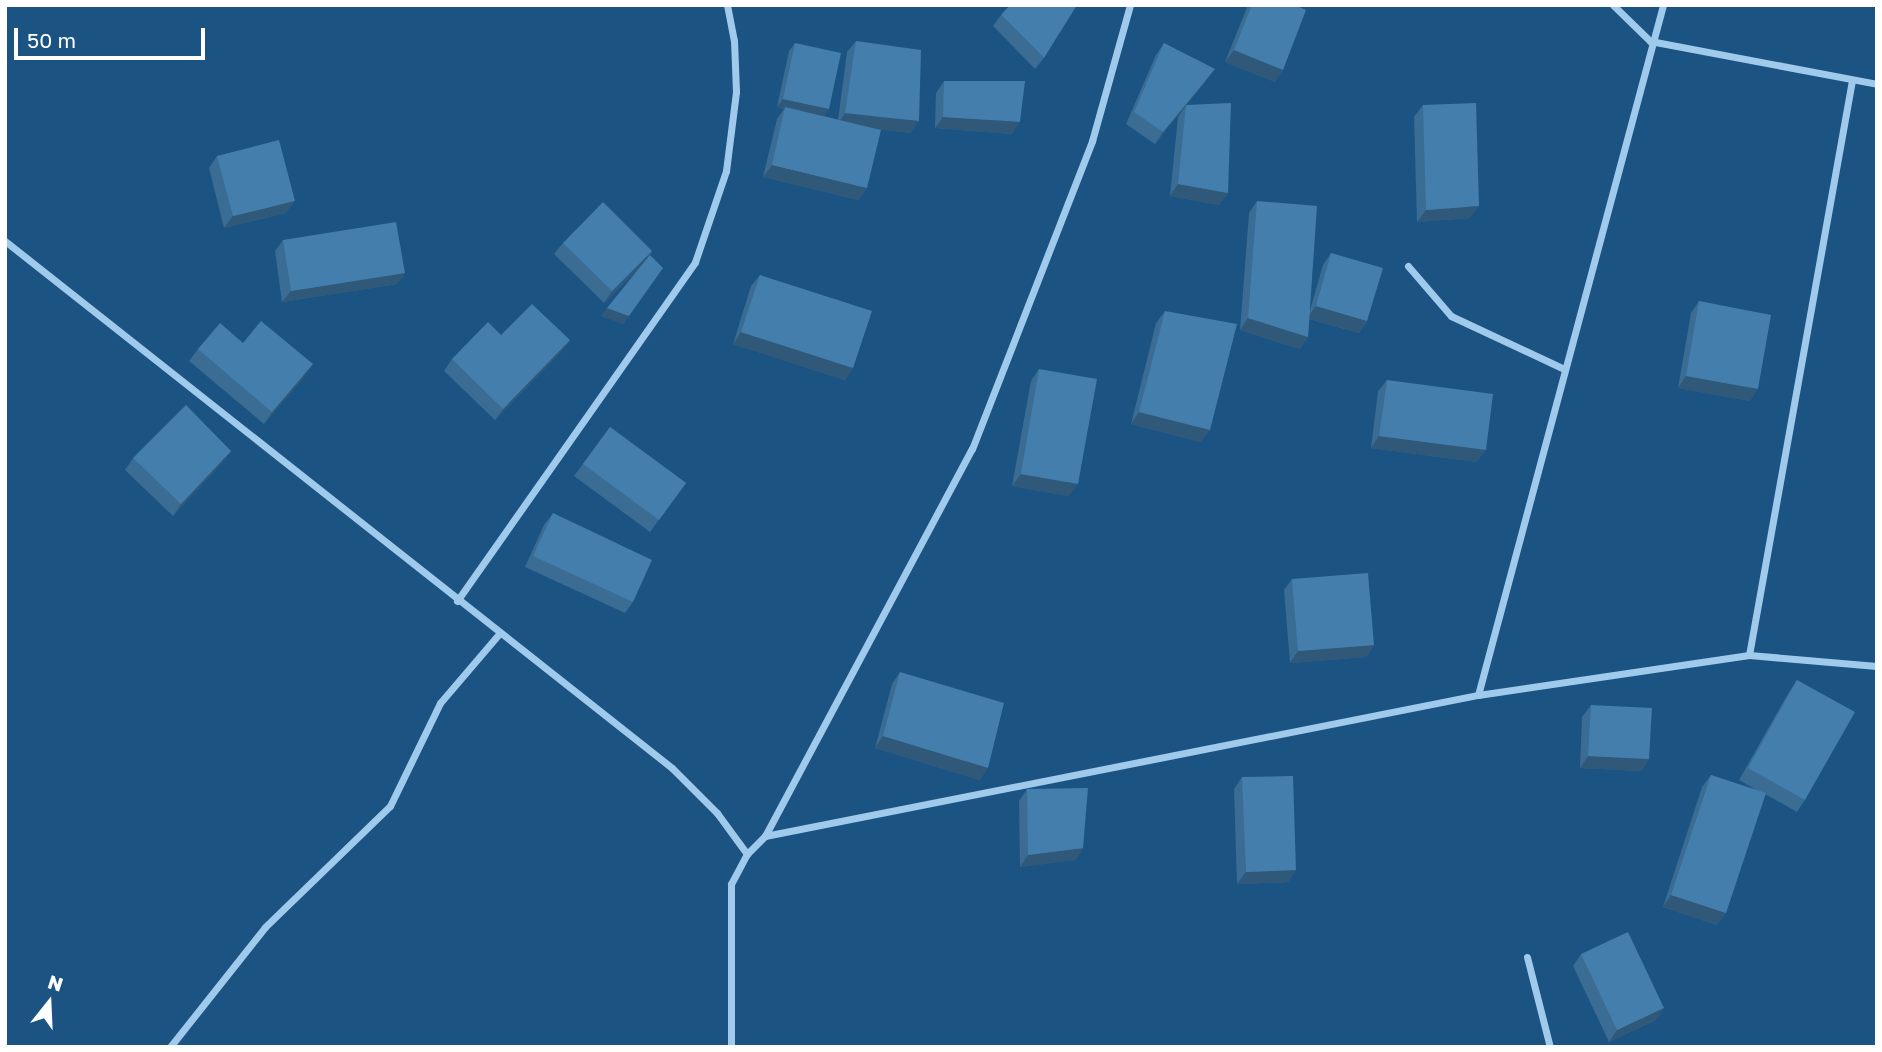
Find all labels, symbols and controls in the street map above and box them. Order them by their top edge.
scale bar [18,14,208,58]
text: 50 m [27,27,76,53]
north arrow [14,968,84,1038]
text: N [45,969,66,996]

